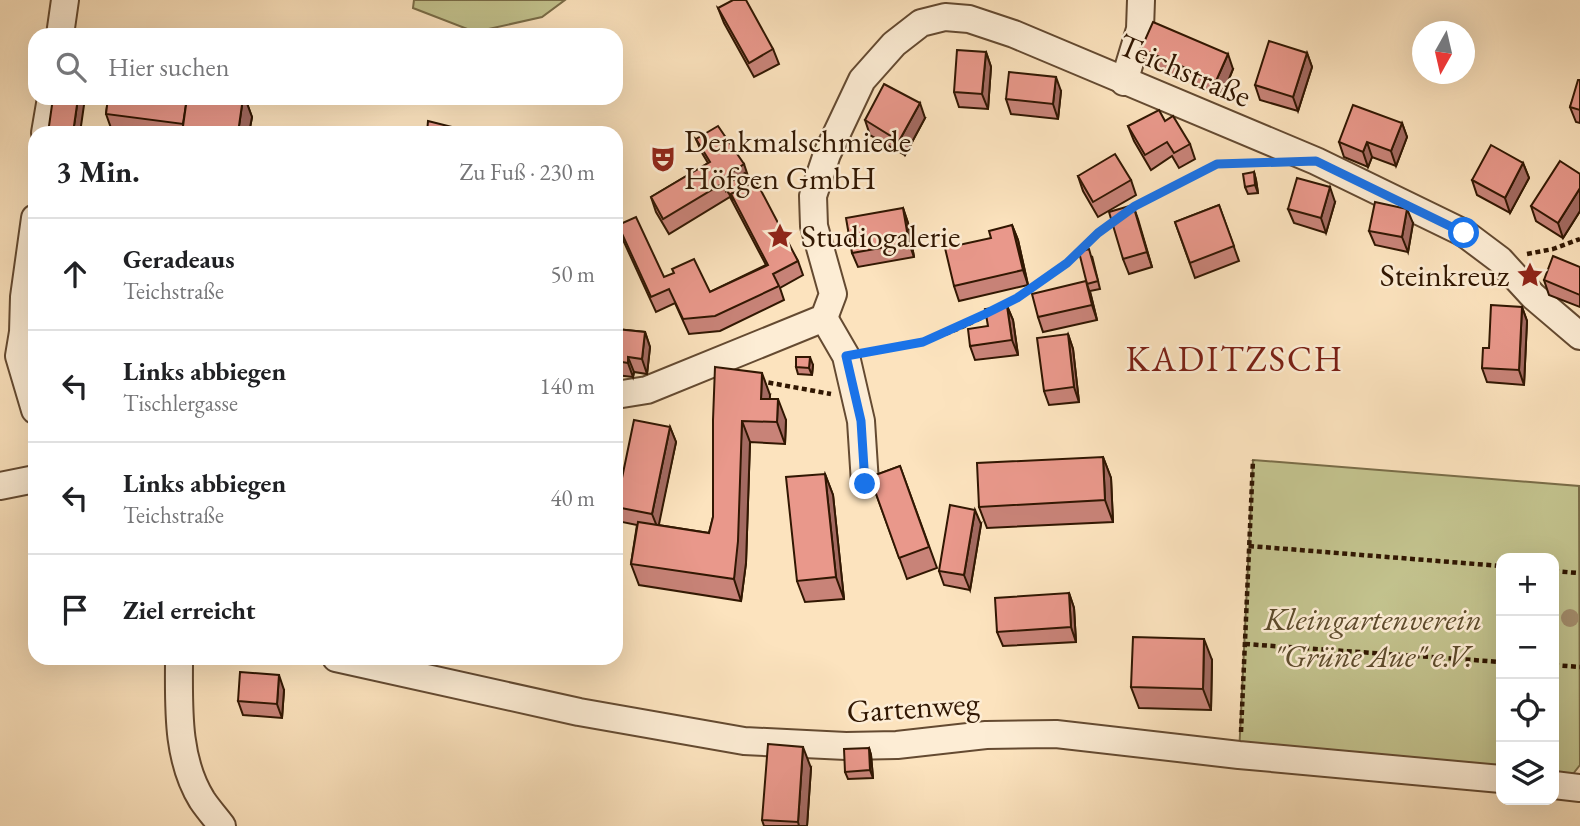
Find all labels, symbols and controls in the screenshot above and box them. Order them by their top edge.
north arrow [1412,21,1475,84]
street label: Teichstraße [1112,23,1258,117]
search box [28,28,623,105]
icon: search [52,48,90,86]
text: Hier suchen [108,50,229,84]
place label: Denkmalschmiede Höfgen GmbH [684,120,911,199]
theatre icon: Denkmalschmiede Höfgen GmbH [648,144,678,174]
text: 3 Min. [56,152,140,191]
text: Zu Fuß · 230 m [460,157,595,187]
place label: Studiogalerie [801,215,961,257]
route start [1448,217,1479,248]
place icon: Studiogalerie [765,221,795,251]
text: Geradeaus [123,242,235,276]
place label: Steinkreuz [1380,254,1509,296]
icon: ahead [56,255,94,293]
text: 50 m [550,259,595,289]
place icon: Steinkreuz [1515,260,1545,290]
text: Teichstraße [123,276,224,306]
district label: KADITZSCH [1126,336,1344,381]
text: Links abbiegen [123,354,286,388]
icon: left [56,367,94,405]
text: 140 m [539,371,595,401]
text: Tischlergasse [123,388,238,418]
text: Links abbiegen [123,466,286,500]
route end [849,468,880,499]
icon: left [56,479,94,517]
text: 40 m [550,483,595,513]
text: Teichstraße [123,500,224,530]
map controls [1496,553,1559,805]
button: + [1496,553,1559,616]
icon: arrive [56,591,94,629]
text: Ziel erreicht [123,593,255,627]
park label: Kleingartenverein "Grüne Aue" e.V. [1263,598,1482,677]
button: − [1496,616,1559,679]
button: locate [1496,679,1559,742]
street label: Gartenweg [845,681,982,733]
button: layers [1496,742,1559,805]

